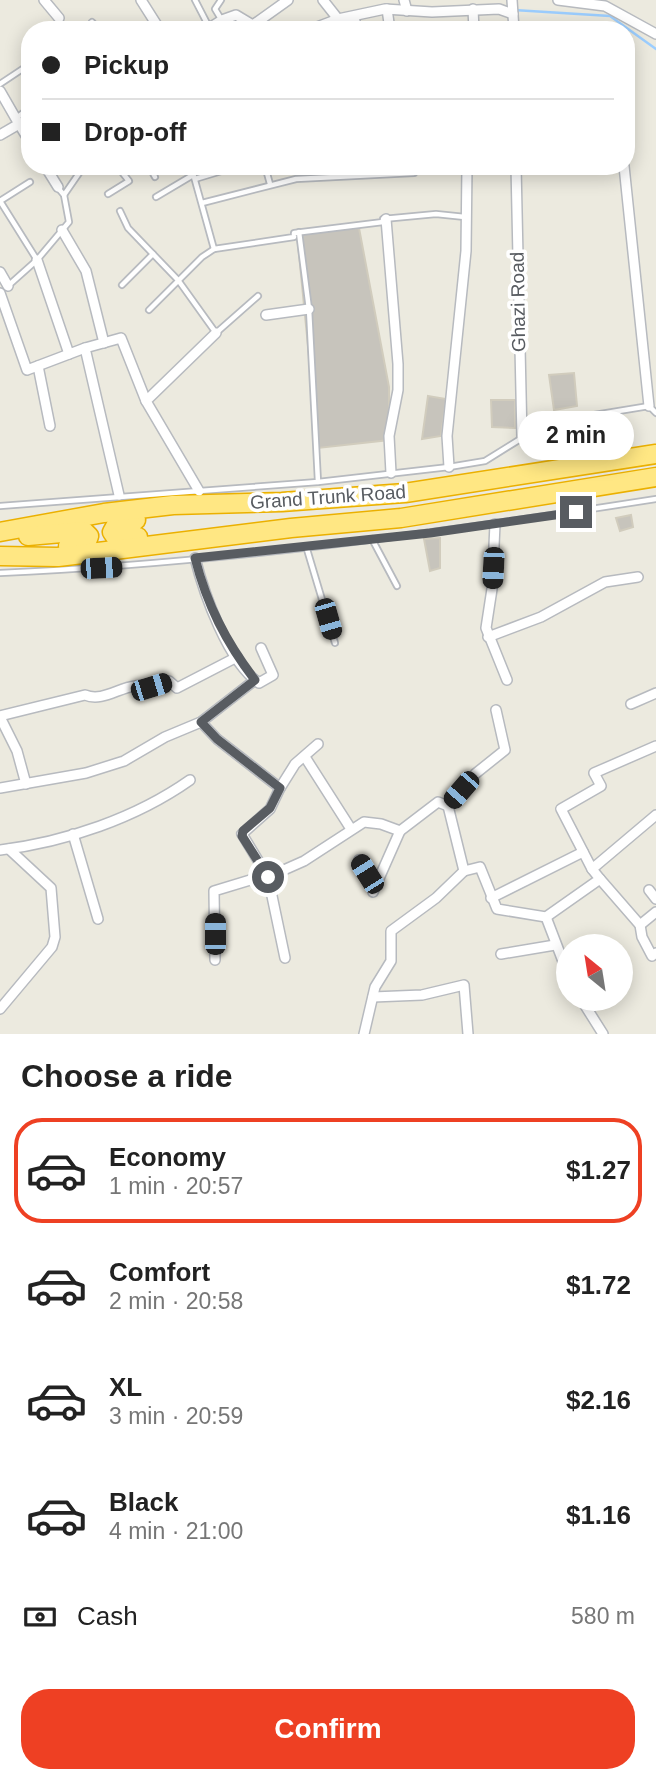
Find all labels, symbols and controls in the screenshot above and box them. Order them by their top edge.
text: Pickup [84,50,169,80]
text: Drop-off [84,117,187,147]
street label: Ghazi Road [507,252,529,352]
callout: 2 min [518,410,634,460]
text: 2 min [546,422,606,448]
street label: Grand Trunk Road [249,481,407,513]
route end [560,496,592,528]
car [482,546,505,590]
car [80,556,123,580]
car [313,596,344,642]
car [128,671,175,703]
car [440,767,483,813]
car [347,851,388,897]
route start [252,861,284,893]
car [205,913,226,955]
north arrow [556,934,634,1012]
map controls [556,934,633,1011]
text: Choose a ride [21,1058,233,1094]
icon: car [25,1139,88,1202]
text: Economy [109,1142,226,1172]
text: $1.27 [566,1155,631,1185]
text: 1 min · 20:57 [109,1173,243,1199]
icon: car [25,1254,88,1317]
text: Comfort [109,1257,210,1287]
text: $1.72 [566,1270,631,1300]
text: 2 min · 20:58 [109,1288,243,1314]
icon: car [25,1369,88,1432]
text: XL [109,1372,142,1402]
text: $2.16 [566,1385,631,1415]
text: 3 min · 20:59 [109,1403,243,1429]
icon: car [25,1484,88,1547]
text: Black [109,1487,178,1517]
text: $1.16 [566,1500,631,1530]
text: 4 min · 21:00 [109,1518,243,1544]
icon: cash [21,1598,59,1636]
text: Cash [77,1601,138,1631]
text: 580 m [571,1603,635,1629]
button: Confirm [21,1689,635,1769]

